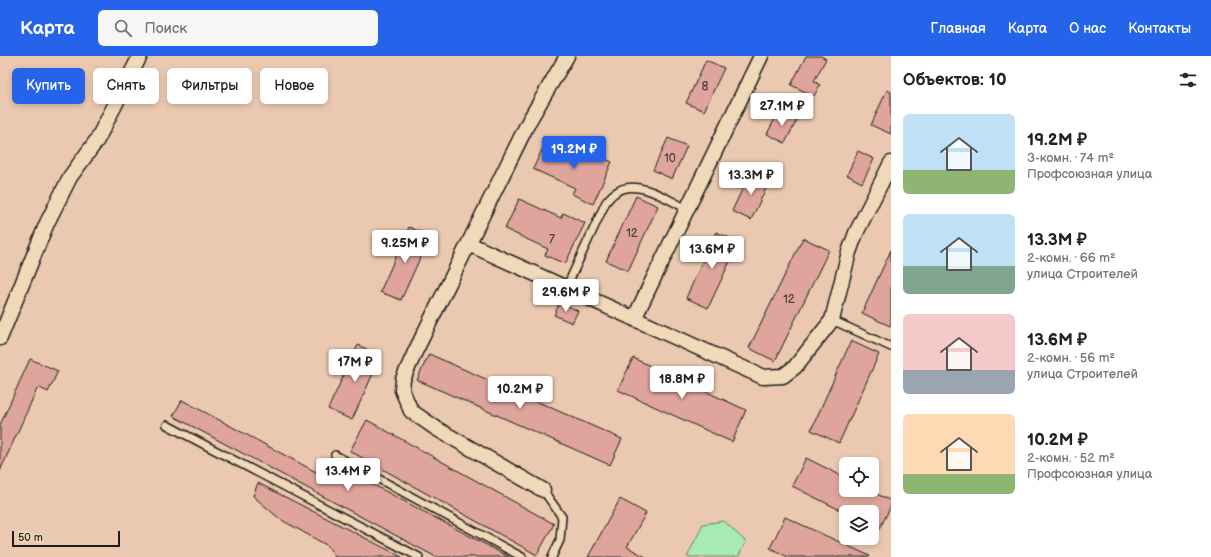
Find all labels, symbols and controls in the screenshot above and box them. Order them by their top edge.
search box [98,10,378,46]
text: Карта [20,17,74,40]
icon: search [112,17,134,39]
text: Поиск [144,19,187,38]
text: Главная [931,20,986,37]
text: Карта [1008,20,1047,37]
text: О нас [1069,20,1106,37]
text: Контакты [1128,20,1191,37]
chip: Купить [12,68,85,104]
chip: Снять [93,68,159,104]
chip: Фильтры [167,68,252,104]
chip: Новое [260,68,328,104]
icon: filters [1177,69,1199,91]
text: Объектов: 10 [903,70,1006,90]
house number: 8 [702,79,709,94]
pin: 27.1M ₽ [745,93,819,127]
text: 27.1M ₽ [759,98,805,114]
icon: home [935,130,983,178]
text: 19.2M ₽ [1027,130,1087,150]
pin: 19.2M ₽ [537,136,611,170]
text: 19.2M ₽ [551,141,597,157]
text: 3-комн. · 74 m² [1027,150,1114,166]
house number: 10 [664,151,676,166]
pin: 13.3M ₽ [714,162,788,196]
text: Профсоюзная улица [1027,166,1152,182]
text: 13.3M ₽ [728,167,774,183]
house number: 12 [626,226,638,241]
pin: 9.25M ₽ [368,230,442,264]
icon: home [935,230,983,278]
text: 13.3M ₽ [1027,230,1087,250]
house number: 7 [549,232,555,247]
text: 9.25M ₽ [381,235,429,251]
pin: 13.6M ₽ [675,236,749,270]
text: 13.6M ₽ [689,241,735,257]
text: 2-комн. · 66 m² [1027,250,1116,266]
text: улица Строителей [1027,266,1138,282]
pin: 29.6M ₽ [529,279,603,313]
text: 29.6M ₽ [542,284,590,300]
house number: 12 [783,292,795,307]
icon: home [935,330,983,378]
text: 13.6M ₽ [1027,330,1087,350]
pin: 17M ₽ [327,349,383,383]
text: 2-комн. · 56 m² [1027,350,1115,366]
text: 17M ₽ [338,354,372,370]
pin: 18.8M ₽ [645,366,719,400]
text: улица Строителей [1027,366,1138,382]
text: 18.8M ₽ [659,371,705,387]
pin: 10.2M ₽ [483,376,557,410]
text: 10.2M ₽ [497,381,543,397]
icon: home [935,430,983,478]
text: 10.2M ₽ [1027,430,1088,450]
text: 2-комн. · 52 m² [1027,450,1115,466]
map controls [839,457,879,545]
button: locate [839,457,879,497]
pin: 13.4M ₽ [311,458,385,492]
text: 13.4M ₽ [325,463,371,479]
text: Профсоюзная улица [1027,466,1152,482]
button: layers [839,505,879,545]
scale bar [12,529,120,548]
text: 50 m [18,531,43,544]

